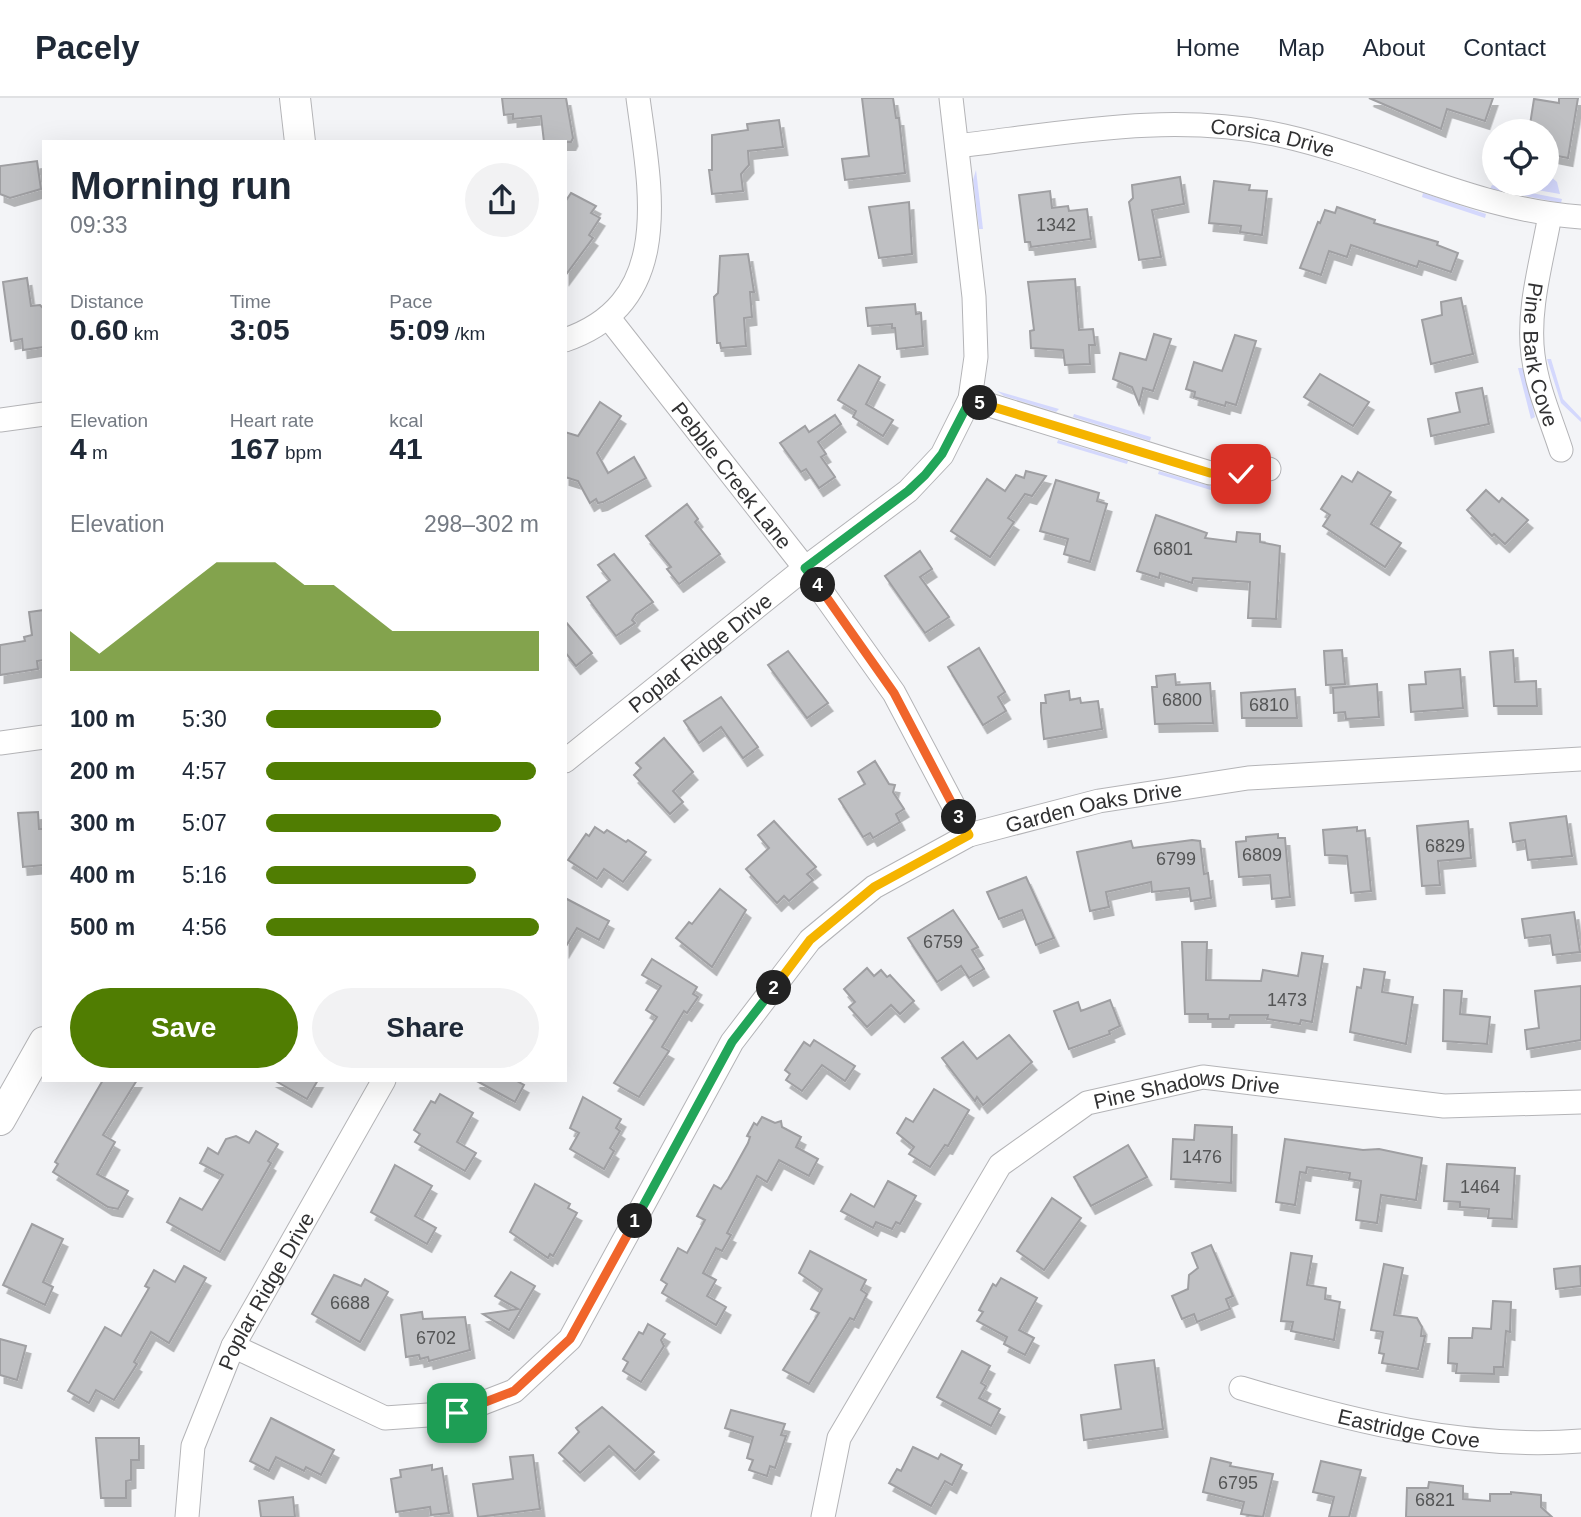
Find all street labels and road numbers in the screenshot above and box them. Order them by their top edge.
street label: Corsica Drive [1210,114,1338,161]
street label: Pine Bark Cove [1520,281,1563,429]
street label: Pebble Creek Lane [668,397,797,553]
street label: Poplar Ridge Drive [624,588,776,717]
street label: Garden Oaks Drive [1003,777,1183,836]
street label: Pine Shadows Drive [1091,1065,1281,1113]
street label: Poplar Ridge Drive [213,1208,318,1373]
street label: Eastridge Cove [1336,1404,1481,1451]

